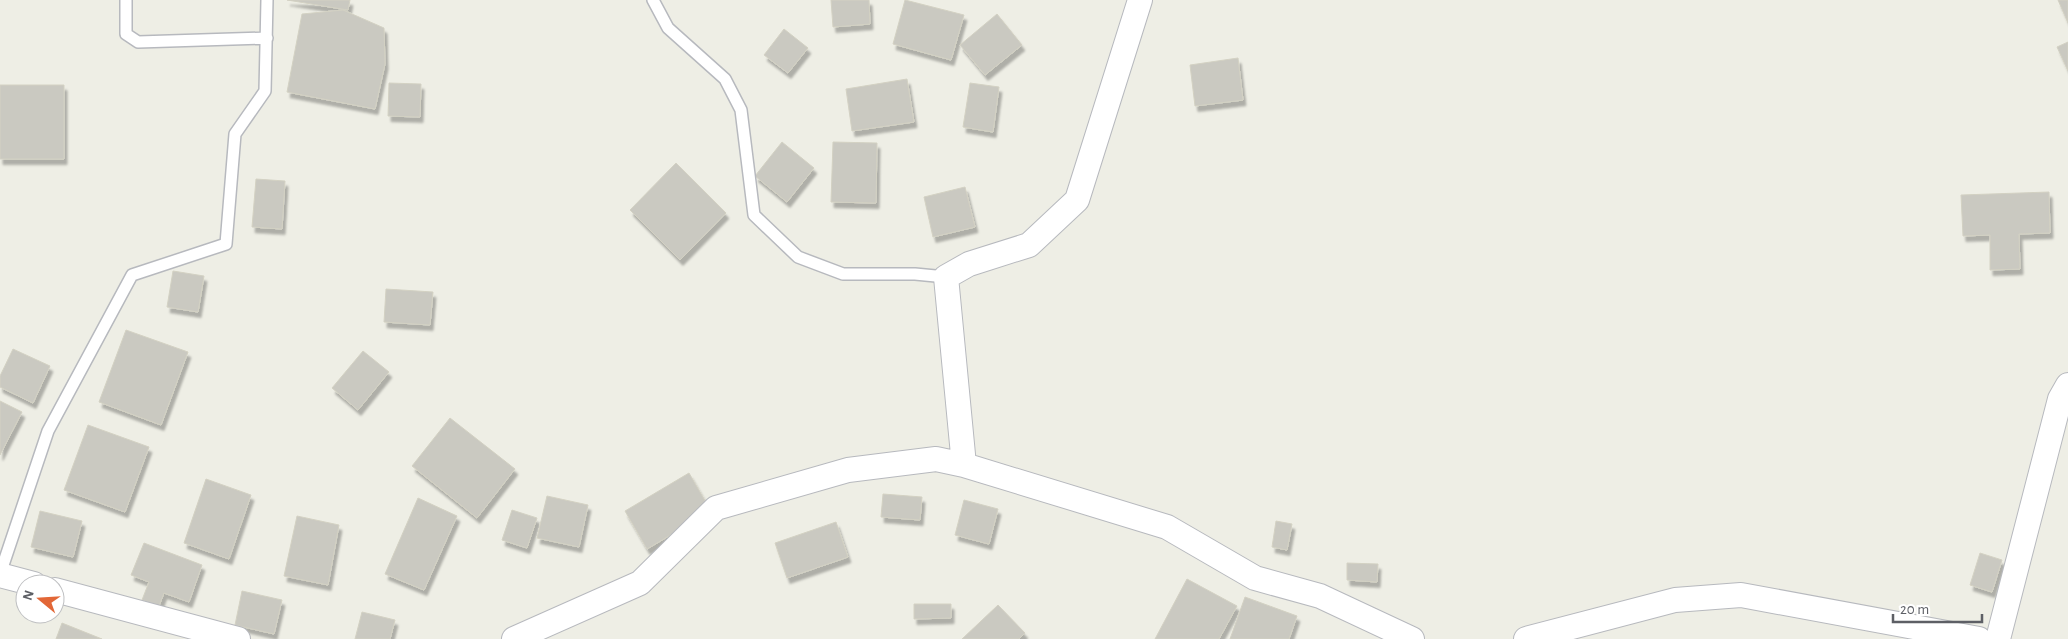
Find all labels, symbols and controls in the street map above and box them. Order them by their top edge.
north arrow [15,574,65,624]
text: N [20,588,37,602]
scale bar [1893,592,1982,624]
text: 20 m [1900,602,1929,617]

